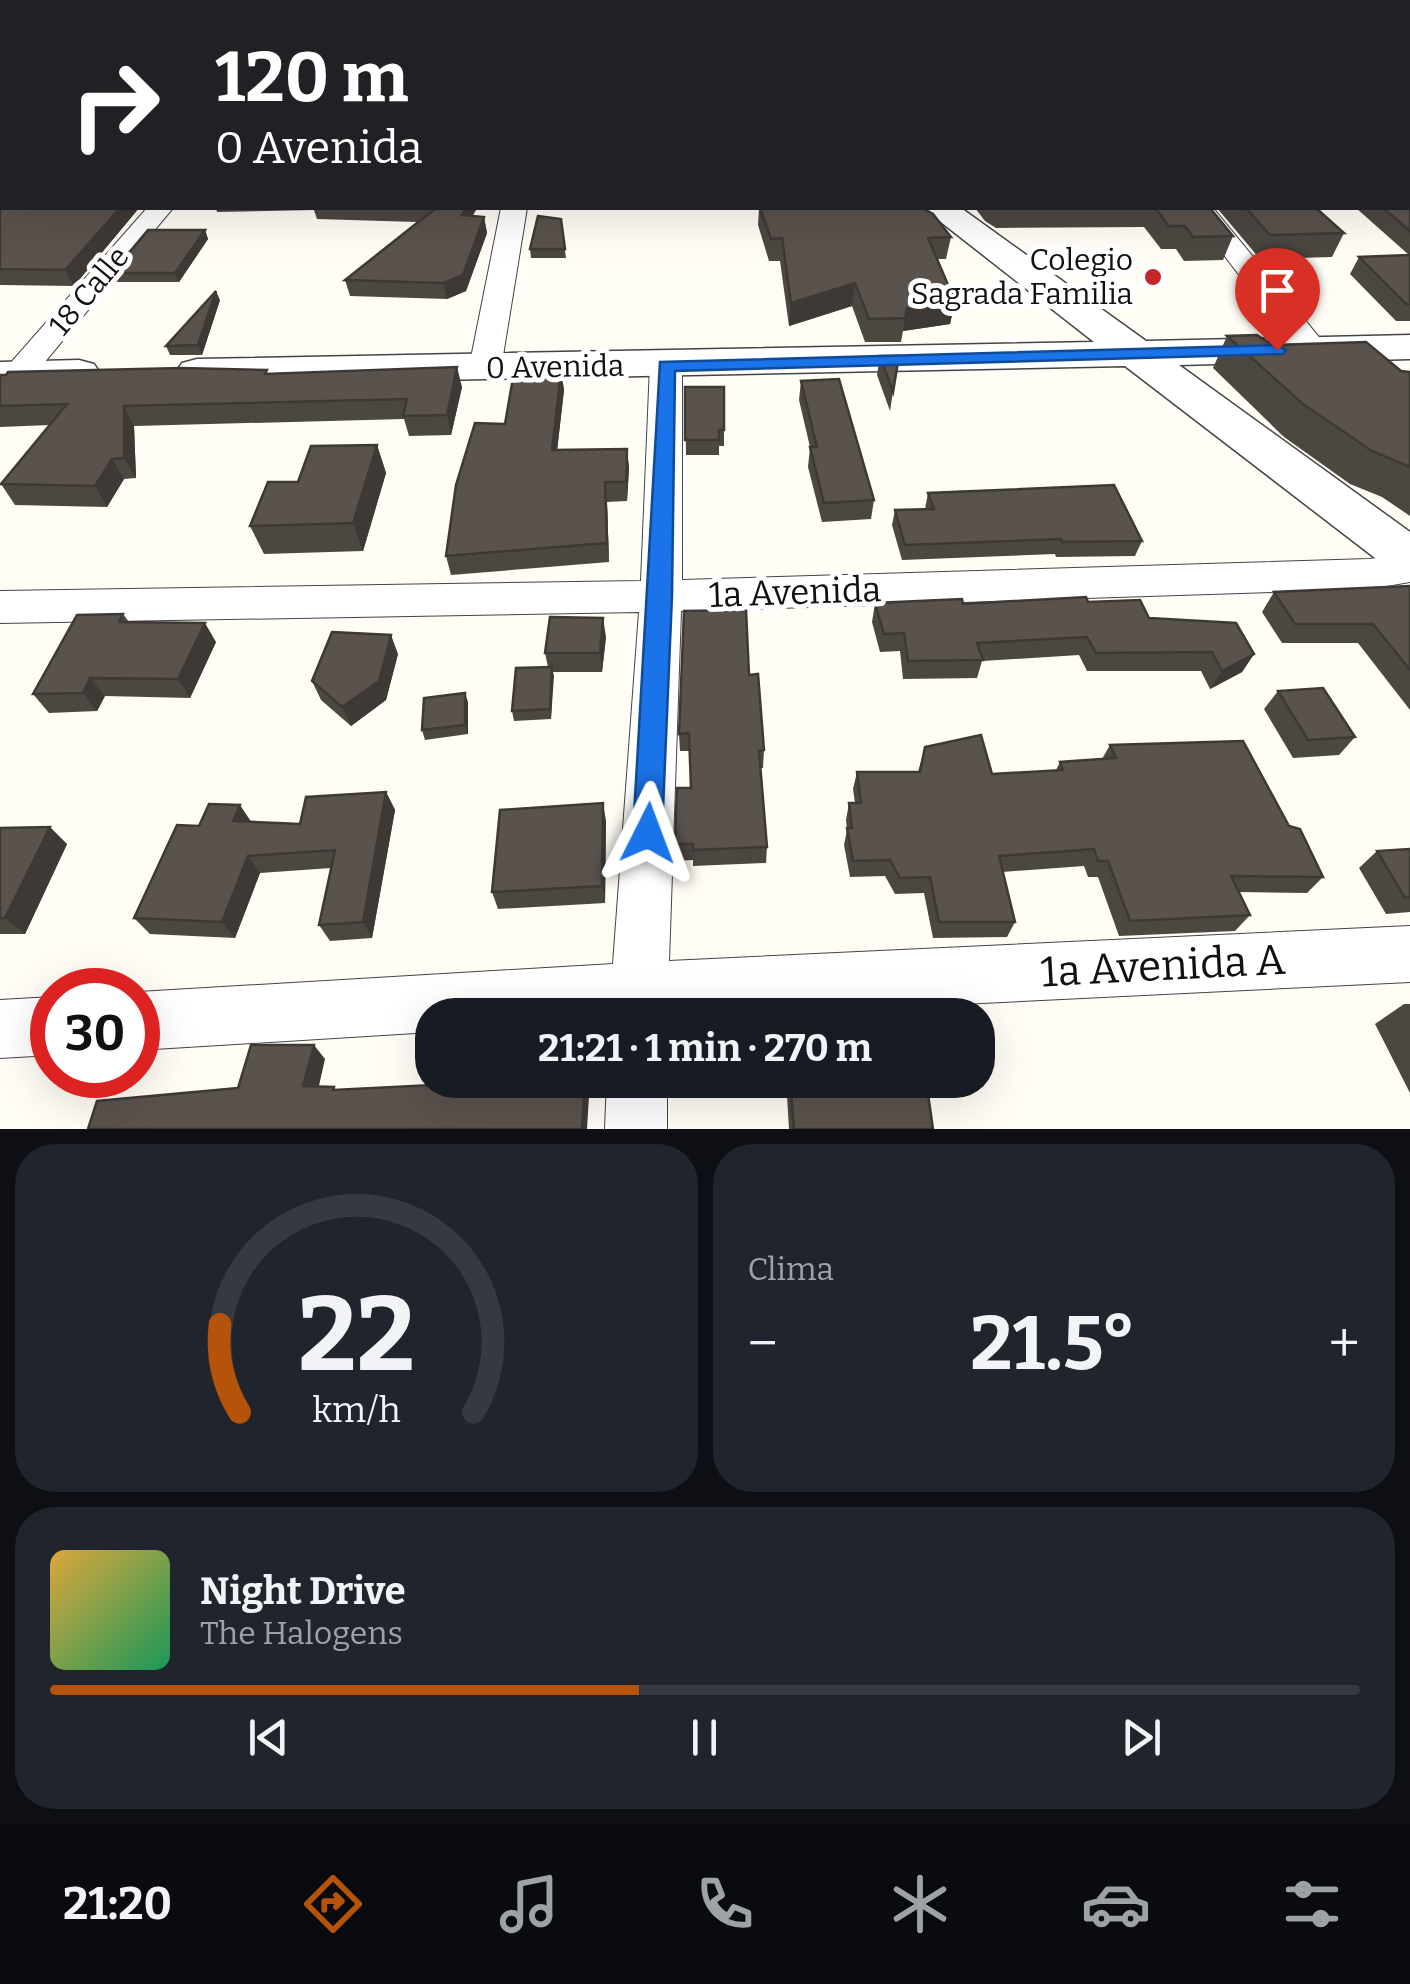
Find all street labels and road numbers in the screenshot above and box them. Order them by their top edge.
street label: 18 Calle [41,239,137,343]
street label: 0 Avenida [485,348,625,386]
street label: 1a Avenida [708,568,882,616]
street label: 1a Avenida A [1039,935,1287,997]

